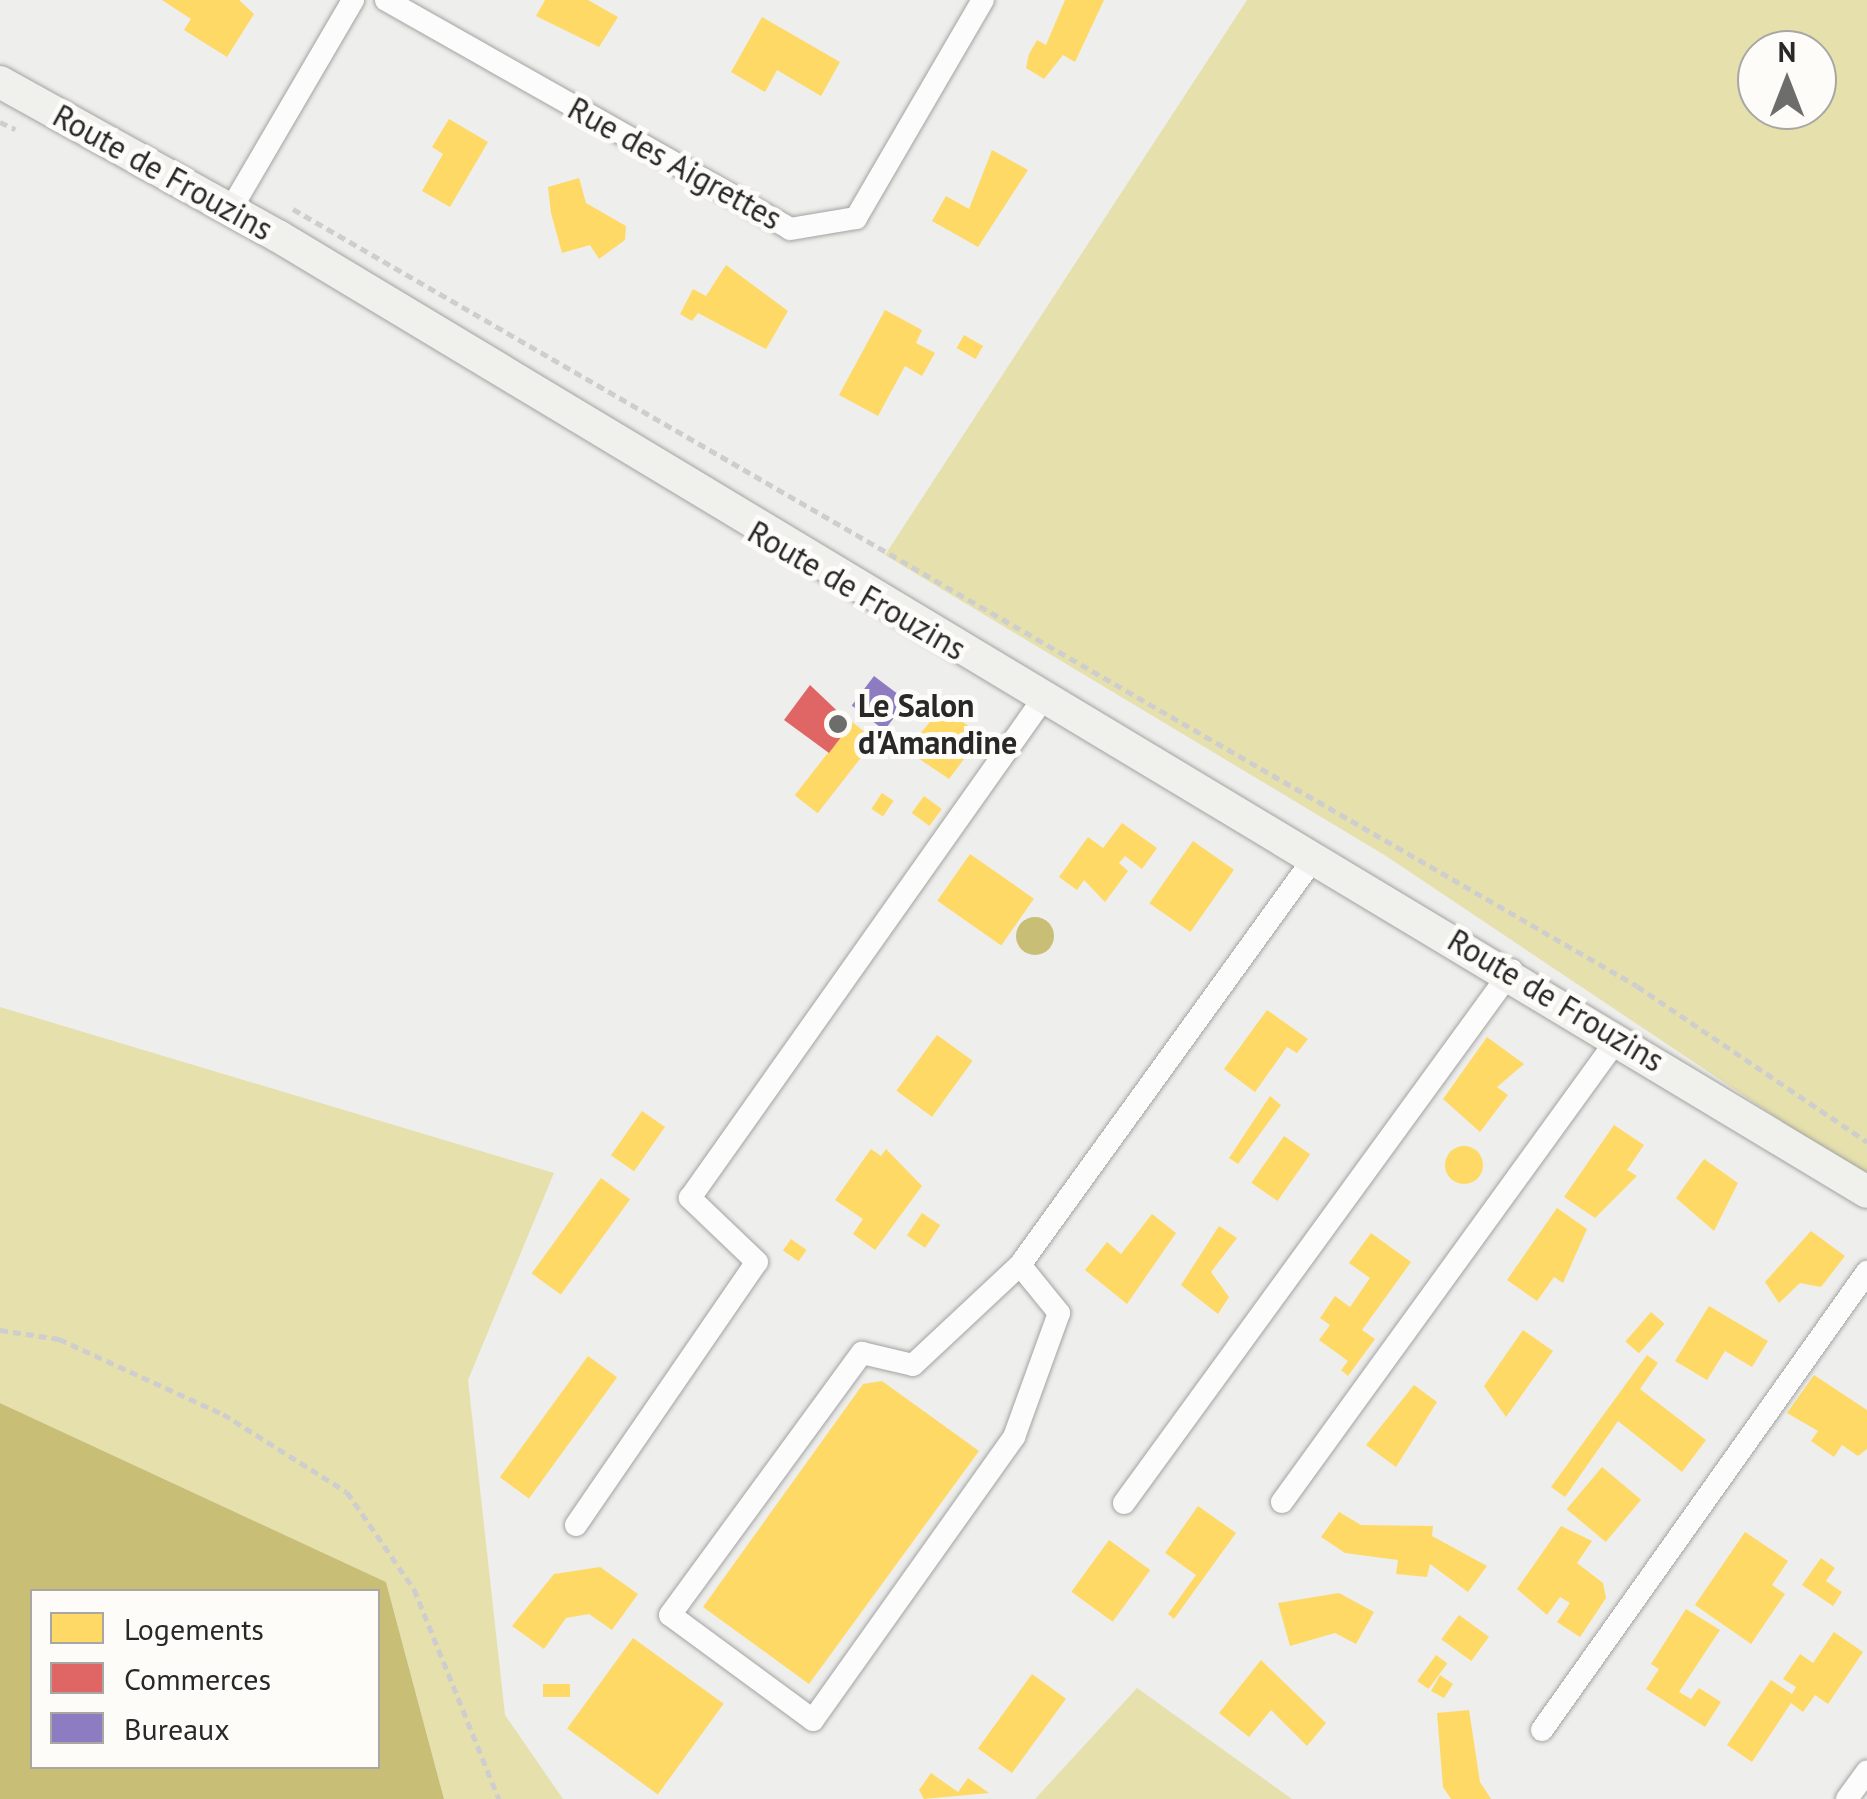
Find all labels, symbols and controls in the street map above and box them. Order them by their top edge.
north arrow [1737,30,1837,130]
text: N [1778,33,1796,70]
street label: Rue des Aigrettes [561,88,789,238]
street label: Route de Frouzins [47,96,279,248]
street label: Route de Frouzins [741,512,973,668]
place label: Le Salon d'Amandine [858,687,1017,762]
marker: Le Salon d'Amandine [827,713,849,735]
street label: Route de Frouzins [1441,920,1671,1080]
legend [30,1589,380,1769]
text: Logements [124,1609,264,1648]
text: Commerces [124,1659,271,1698]
text: Bureaux [124,1709,230,1748]

